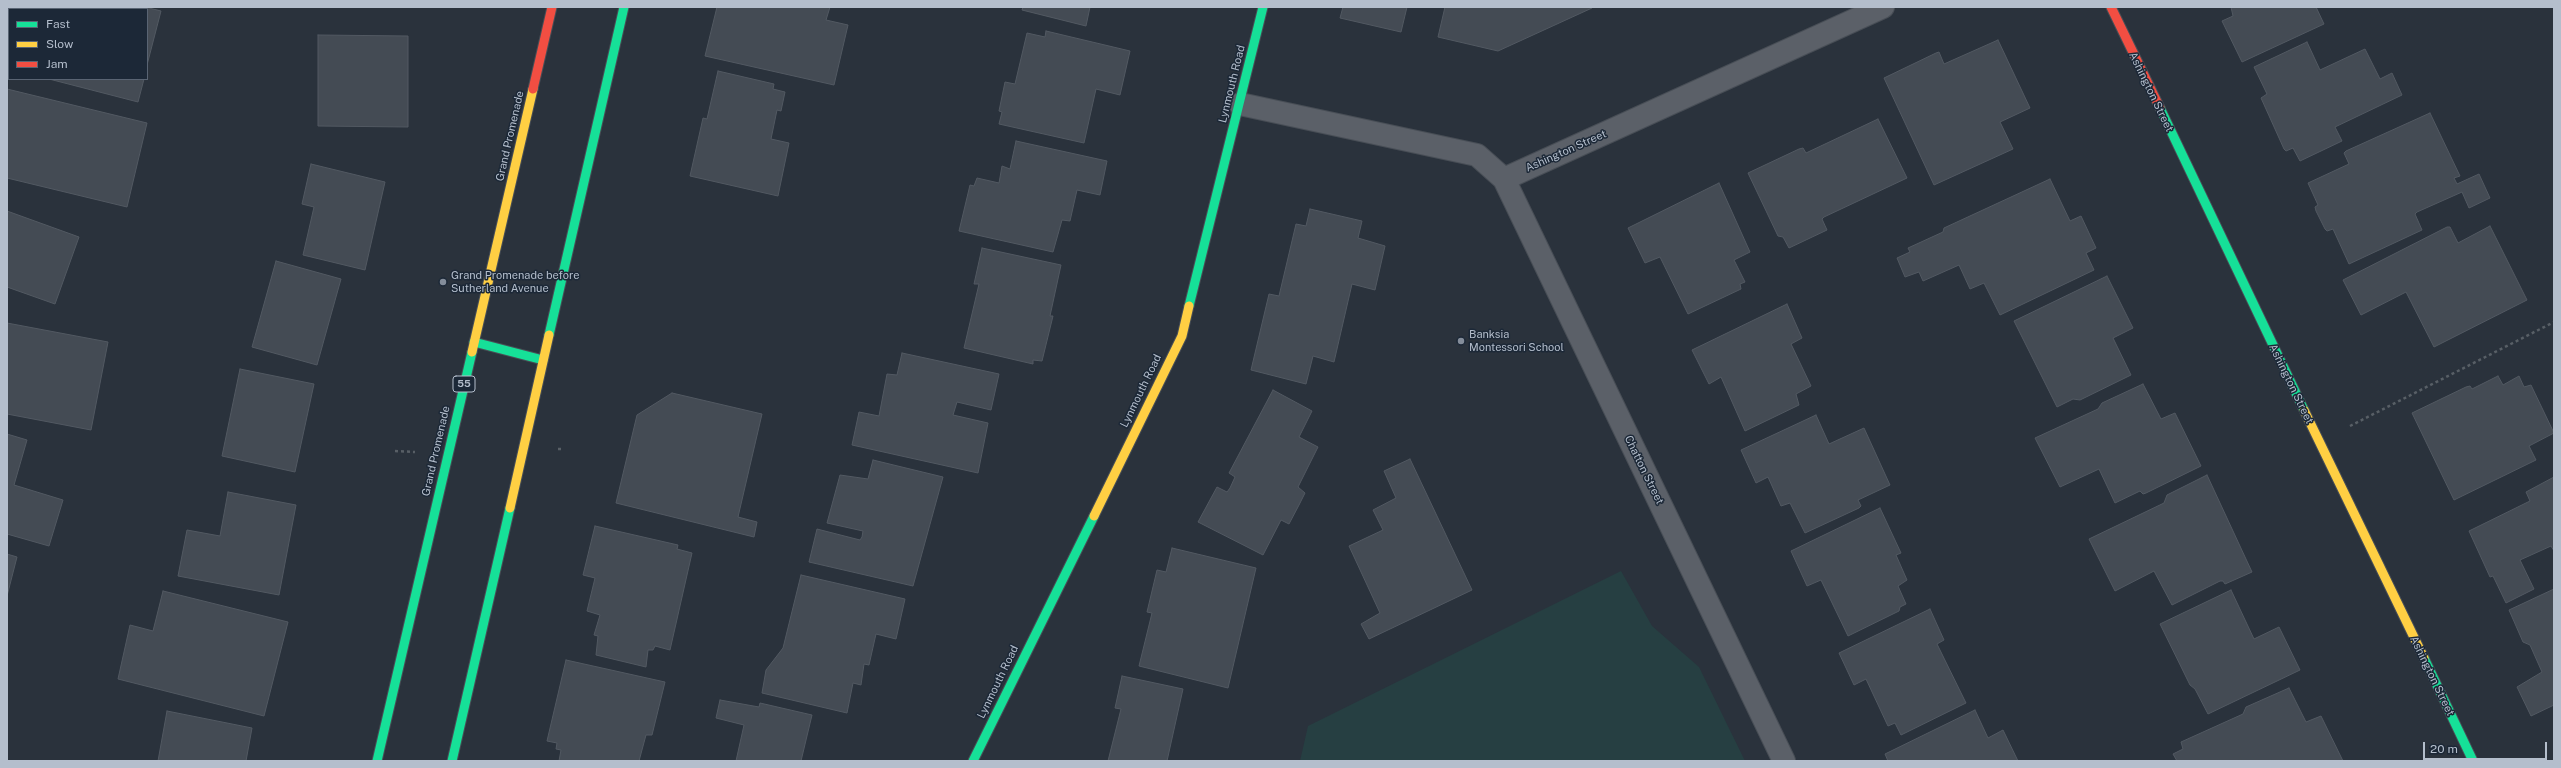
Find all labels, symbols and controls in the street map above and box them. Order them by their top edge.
legend [8,8,148,80]
text: Fast [46,17,70,31]
text: Slow [46,37,73,51]
street label: Lynmouth Road [1216,44,1248,124]
street label: Ashington Street [2126,50,2176,134]
text: Jam [46,57,68,71]
street label: Grand Promenade [493,90,527,182]
street label: Ashington Street [1524,127,1608,175]
place label: Grand Promenade before Sutherland Avenue [451,269,579,295]
marker: Grand Promenade before Sutherland Avenue [438,277,448,287]
place label: Banksia Montessori School [1469,328,1564,354]
marker: Banksia Montessori School [1456,336,1466,346]
street label: Ashington Street [2266,342,2316,426]
street label: Lynmouth Road [1118,352,1164,430]
road number: 55 [453,376,475,392]
street label: Grand Promenade [419,405,453,497]
street label: Chatton Street [1622,433,1666,507]
street label: Ashington Street [2407,634,2457,718]
street label: Lynmouth Road [975,643,1021,721]
scale bar [2425,734,2549,760]
text: 20 m [2430,742,2458,756]

